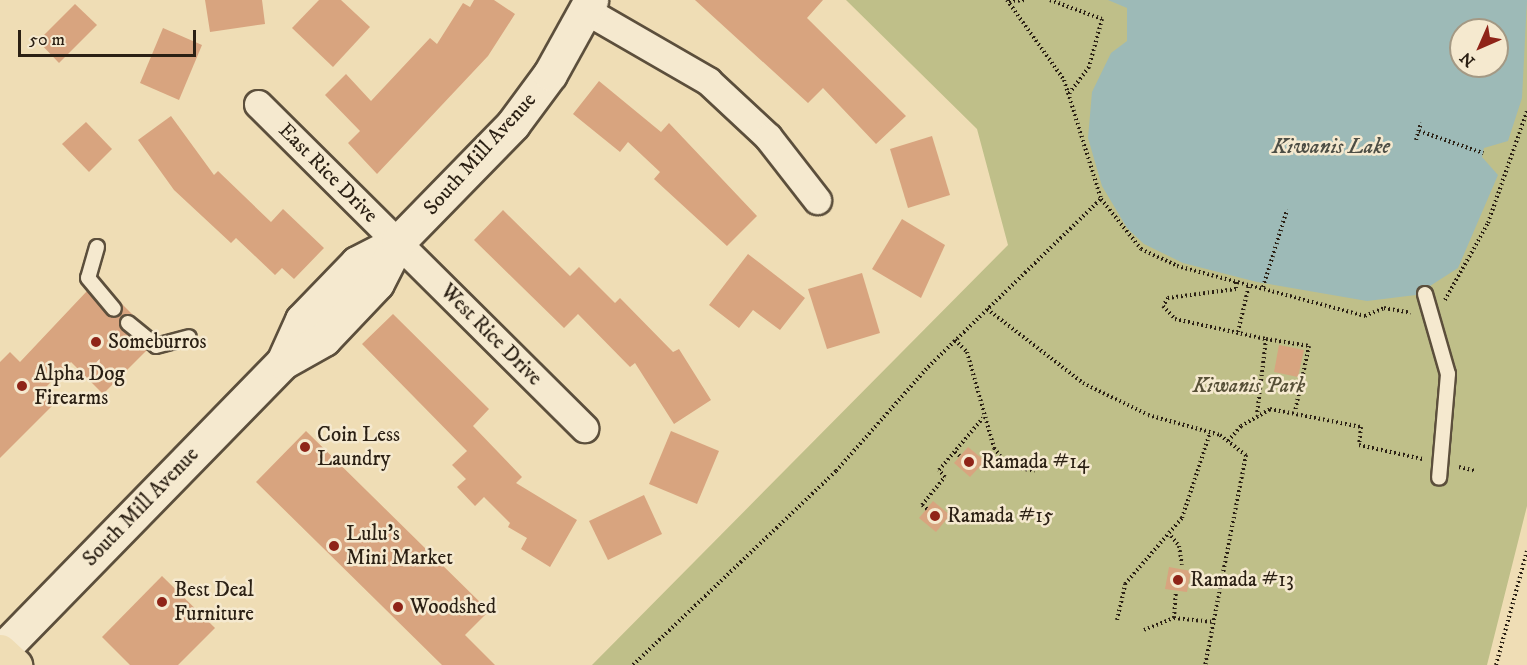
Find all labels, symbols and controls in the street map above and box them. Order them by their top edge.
scale bar [21,18,200,56]
north arrow [1449,18,1509,78]
text: 50 m [29,29,65,51]
text: N [1456,48,1479,71]
street label: South Mill Avenue [418,88,542,220]
street label: East Rice Drive [273,118,383,228]
water label: Kiwanis Lake [1272,134,1390,160]
street label: West Rice Drive [435,279,547,391]
place label: Someburros [108,329,206,355]
marker: Someburros [89,335,103,349]
place label: Alpha Dog Firearms [34,361,125,411]
park label: Kiwanis Park [1193,373,1305,399]
marker: Alpha Dog Firearms [15,379,29,393]
place label: Coin Less Laundry [317,422,400,472]
marker: Coin Less Laundry [298,440,312,454]
street label: South Mill Avenue [78,442,204,572]
place label: Ramada #14 [981,449,1089,475]
marker: Ramada #14 [962,455,976,469]
place label: Ramada #15 [947,503,1053,529]
marker: Ramada #15 [928,509,942,523]
place label: Lulu's Mini Market [346,521,453,571]
marker: Lulu's Mini Market [327,539,341,553]
place label: Ramada #13 [1190,567,1294,593]
marker: Ramada #13 [1171,573,1185,587]
place label: Best Deal Furniture [174,577,254,627]
place label: Woodshed [410,594,496,620]
marker: Best Deal Furniture [155,595,169,609]
marker: Woodshed [391,600,405,614]

